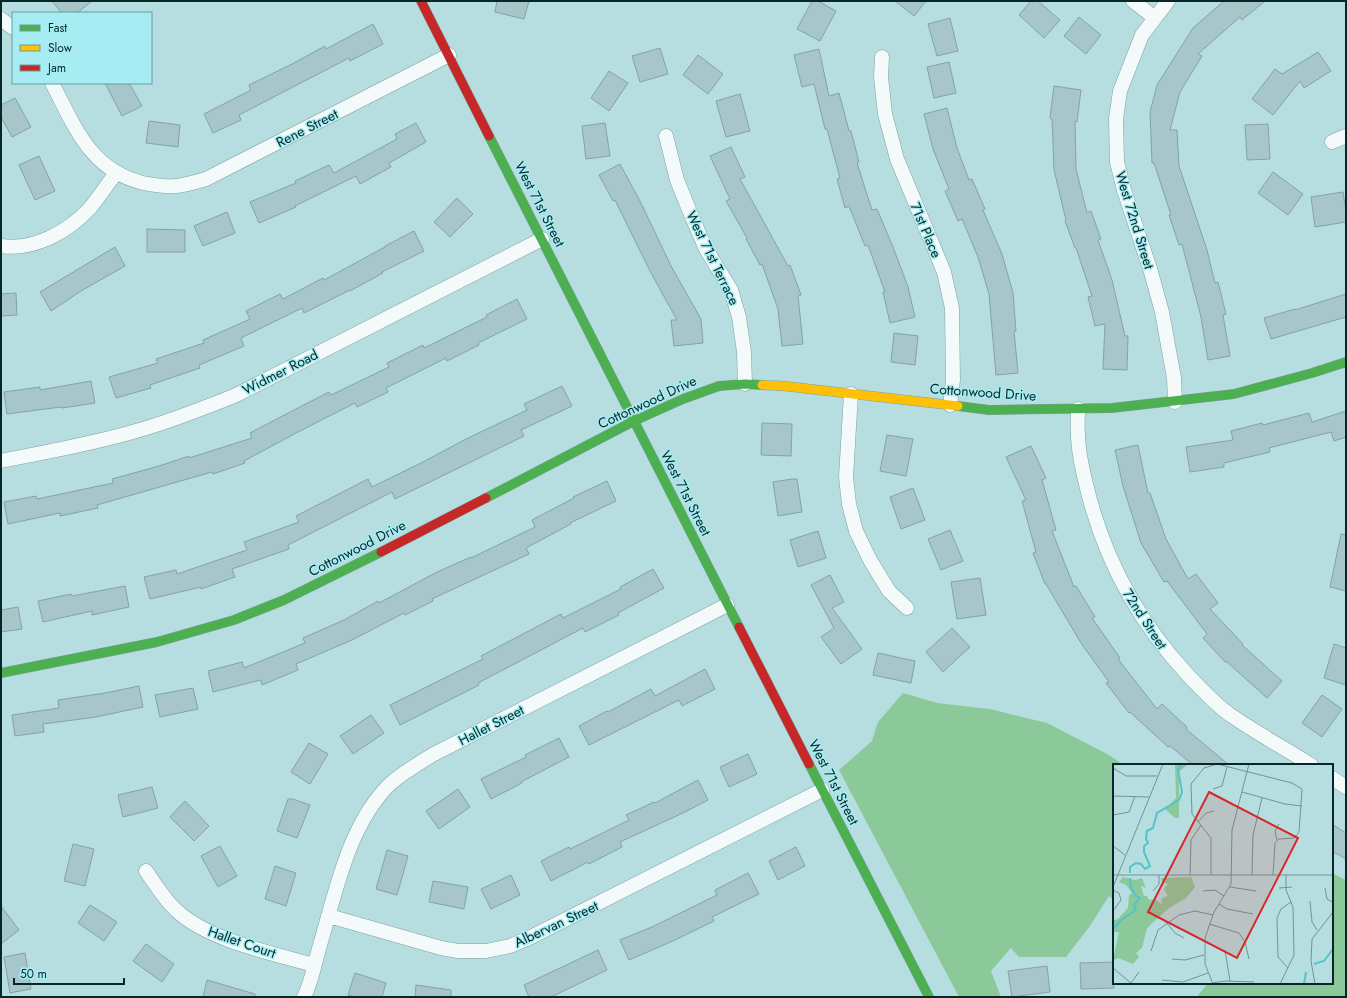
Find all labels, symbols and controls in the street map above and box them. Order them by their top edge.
legend [12,12,152,84]
text: Fast [48,19,67,37]
text: Slow [48,39,73,57]
text: Jam [46,59,66,77]
street label: Rene Street [273,104,342,152]
street label: West 71st Street [510,158,570,251]
street label: West 72nd Street [1111,169,1160,272]
street label: 71st Place [905,199,947,261]
street label: West 71st Terrace [682,208,744,308]
street label: Widmer Road [239,344,321,400]
street label: Cottonwood Drive [594,370,700,434]
street label: Cottonwood Drive [929,378,1037,406]
street label: West 71st Street [656,447,716,540]
street label: Cottonwood Drive [305,515,409,581]
street label: 72nd Street [1118,585,1172,654]
street label: Hallet Street [455,700,528,750]
street label: West 71st Street [804,736,864,829]
inset map [1113,764,1333,984]
street label: Albervan Street [511,895,602,952]
street label: Hallet Court [205,921,279,963]
scale bar [14,960,124,986]
text: 50 m [20,965,47,983]

